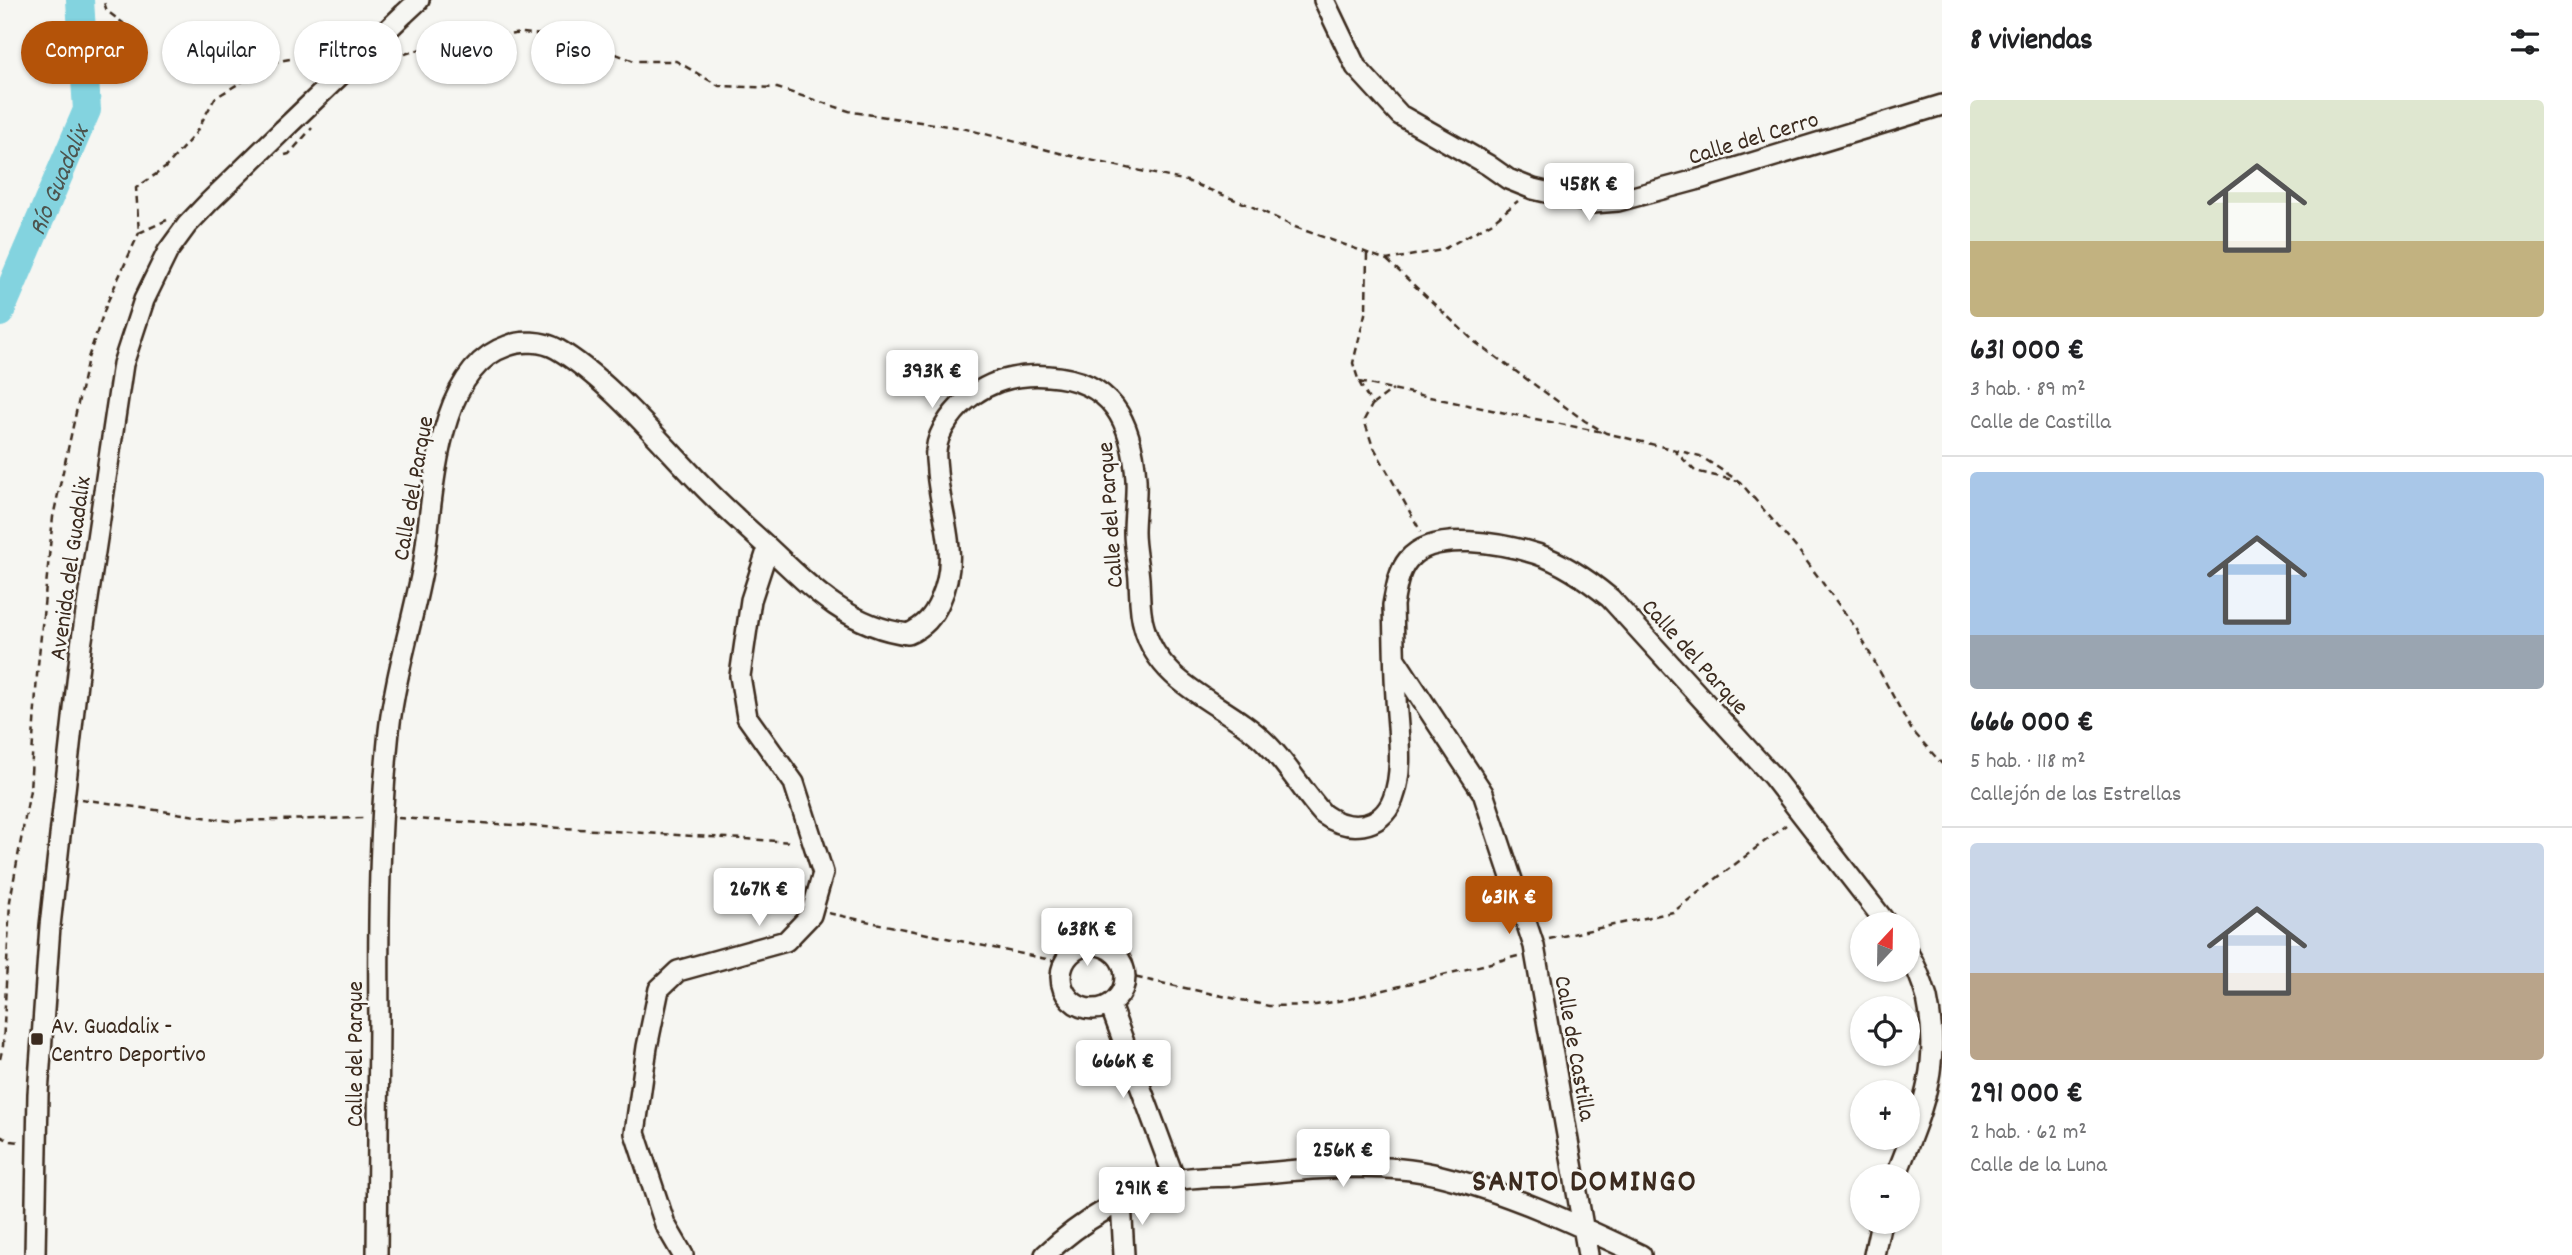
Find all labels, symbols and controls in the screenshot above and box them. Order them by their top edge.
chip: Comprar [21,21,148,84]
chip: Alquilar [162,21,280,84]
chip: Filtros [294,21,402,84]
chip: Nuevo [416,21,517,84]
chip: Piso [531,21,615,84]
text: 8 viviendas [1970,21,2093,64]
icon: filters [2506,23,2544,61]
street label: Calle del Cerro [1685,104,1823,176]
water label: Río Guadalix [20,118,101,242]
icon: home [2194,145,2320,271]
pin: 458K € [1532,164,1646,223]
text: 458K € [1560,169,1618,202]
text: 631 000 € [1970,331,2084,374]
pin: 393K € [875,350,989,410]
text: 393K € [902,356,962,389]
text: 3 hab. · 89 m² [1970,374,2086,407]
text: Calle de Castilla [1970,407,2111,440]
street label: Calle del Parque [386,414,444,563]
street label: Calle del Parque [1090,441,1134,589]
street label: Avenida del Guadalix [42,474,102,663]
icon: home [2194,517,2320,643]
street label: Calle del Parque [1632,592,1755,724]
text: 666 000 € [1970,703,2094,746]
text: 5 hab. · 118 m² [1970,746,2086,779]
text: Callejón de las Estrellas [1970,779,2181,812]
pin: 267K € [702,869,816,928]
text: 267K € [730,874,788,907]
pin: 631K € [1452,876,1566,936]
text: 631K € [1481,882,1537,915]
icon: home [2194,888,2320,1014]
pin: 638K € [1030,908,1144,968]
north arrow [1850,912,1920,982]
map controls [1850,912,1920,1234]
text: 638K € [1057,914,1117,947]
street label: Calle de Castilla [1544,973,1603,1125]
street label: Calle del Parque [340,981,374,1127]
button: locate [1850,996,1920,1066]
place label: Av. Guadalix - Centro Deportivo [51,1011,206,1073]
marker: Av. Guadalix - Centro Deportivo [29,1031,45,1047]
pin: 666K € [1066,1040,1180,1100]
text: 666K € [1092,1046,1154,1079]
text: 291 000 € [1970,1074,2083,1117]
button: + [1850,1080,1920,1150]
text: 2 hab. · 62 m² [1970,1117,2087,1150]
pin: 256K € [1286,1130,1400,1189]
text: 256K € [1313,1135,1373,1168]
text: Calle de la Luna [1970,1150,2107,1183]
district label: SANTO DOMINGO [1472,1161,1698,1207]
button: − [1850,1164,1920,1234]
pin: 291K € [1085,1168,1199,1227]
text: 291K € [1115,1173,1169,1206]

